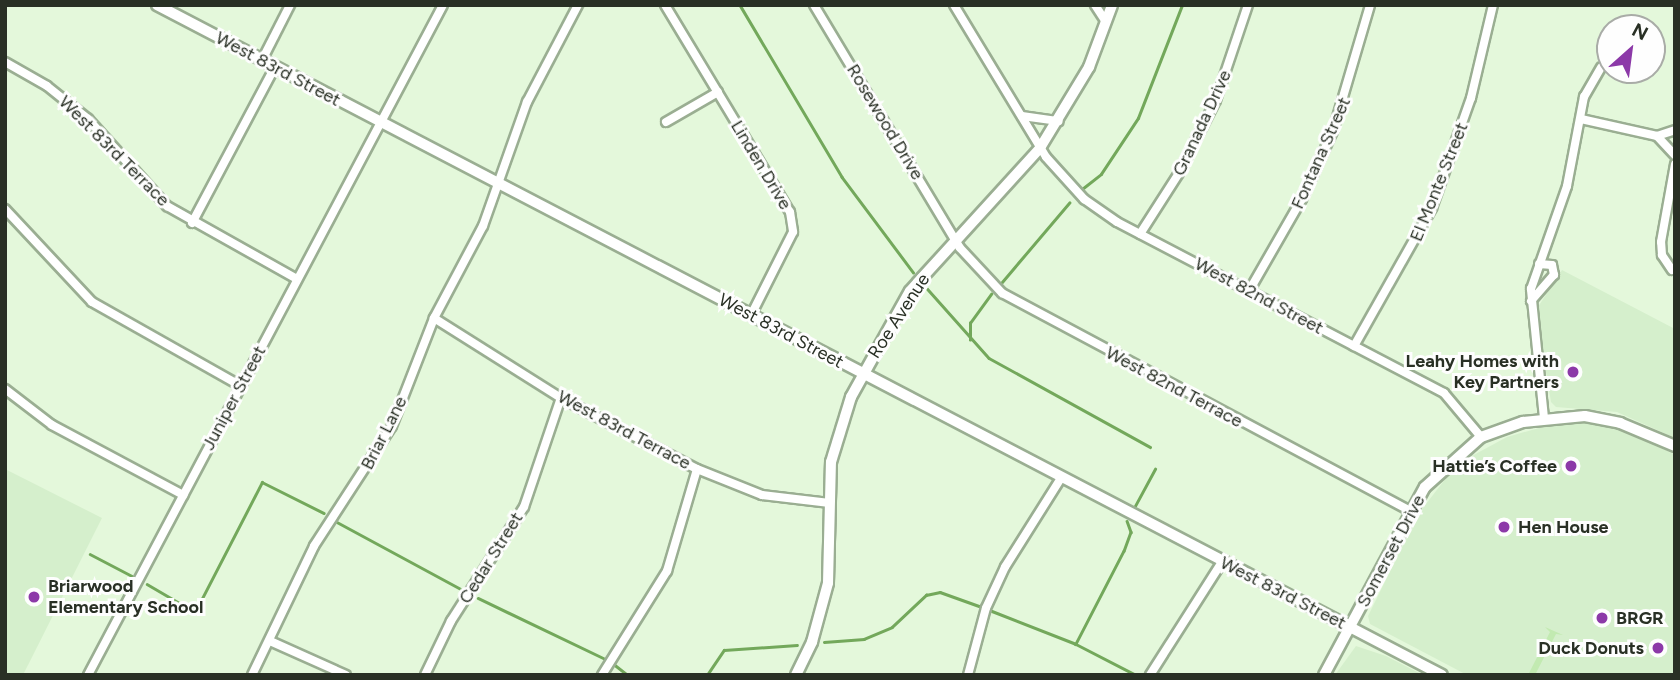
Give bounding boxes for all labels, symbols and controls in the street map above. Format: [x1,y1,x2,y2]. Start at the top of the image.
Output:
north arrow [1596,14,1666,84]
text: N [1628,18,1652,45]
street label: West 83rd Street [212,27,344,111]
street label: Rosewood Drive [842,60,928,184]
street label: Granada Drive [1168,67,1236,179]
street label: West 83rd Terrace [54,91,174,211]
street label: Fontana Street [1287,94,1355,212]
street label: Linden Drive [726,117,796,213]
street label: El Monte Street [1405,119,1473,245]
street label: West 82nd Street [1191,253,1327,339]
street label: Roe Avenue [864,270,934,362]
street label: West 83rd Street [715,289,847,373]
street label: Juniper Street [197,342,271,454]
street label: West 82nd Terrace [1102,342,1246,432]
place label: Leahy Homes with Key Partners [1406,351,1559,394]
marker: Leahy Homes with Key Partners [1565,364,1581,380]
street label: West 83rd Terrace [554,386,694,474]
street label: Briar Lane [356,393,412,473]
place label: Hattie’s Coffee [1432,455,1557,477]
marker: Hattie’s Coffee [1563,458,1579,474]
street label: Somerset Drive [1352,491,1430,611]
street label: Cedar Street [454,508,528,608]
place label: Hen House [1518,516,1609,538]
marker: Hen House [1496,519,1512,535]
street label: West 83rd Street [1216,552,1350,634]
place label: Briarwood Elementary School [48,576,203,618]
marker: Briarwood Elementary School [26,589,42,605]
place label: BRGR [1616,607,1664,629]
marker: BRGR [1594,610,1610,626]
place label: Duck Donuts [1538,637,1644,659]
marker: Duck Donuts [1650,640,1666,656]

